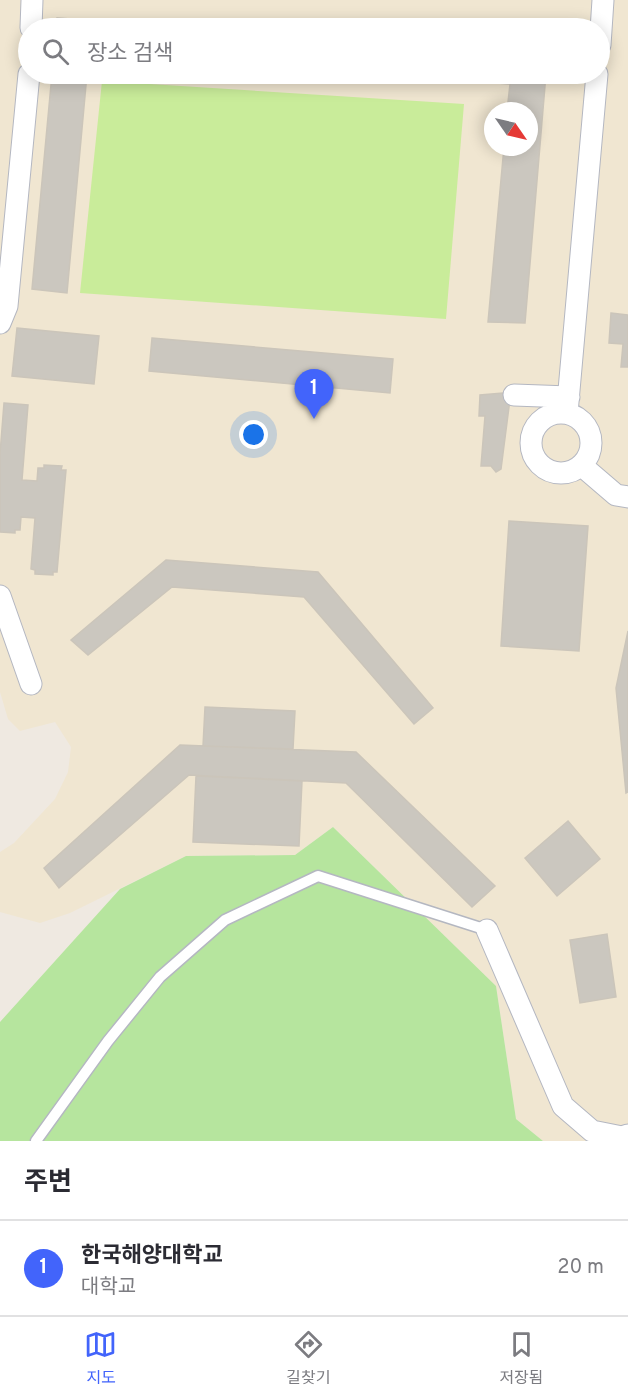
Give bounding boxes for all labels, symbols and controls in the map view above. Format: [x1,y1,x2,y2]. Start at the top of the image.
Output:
search box [18,18,610,84]
icon: search [39,35,72,68]
text: 장소 검색 [87,41,173,68]
north arrow [484,102,538,156]
pin: 1 [294,370,334,419]
your location [239,420,268,449]
text: 주변 [24,1167,72,1200]
text: 한국해양대학교 [81,1243,223,1270]
text: 1 [40,1255,48,1281]
text: 20 m [557,1255,604,1281]
text: 대학교 [81,1275,136,1301]
tab: 지도 [84,1328,117,1389]
tab: 길찾기 [286,1328,330,1389]
tab: 저장됨 [499,1328,544,1389]

